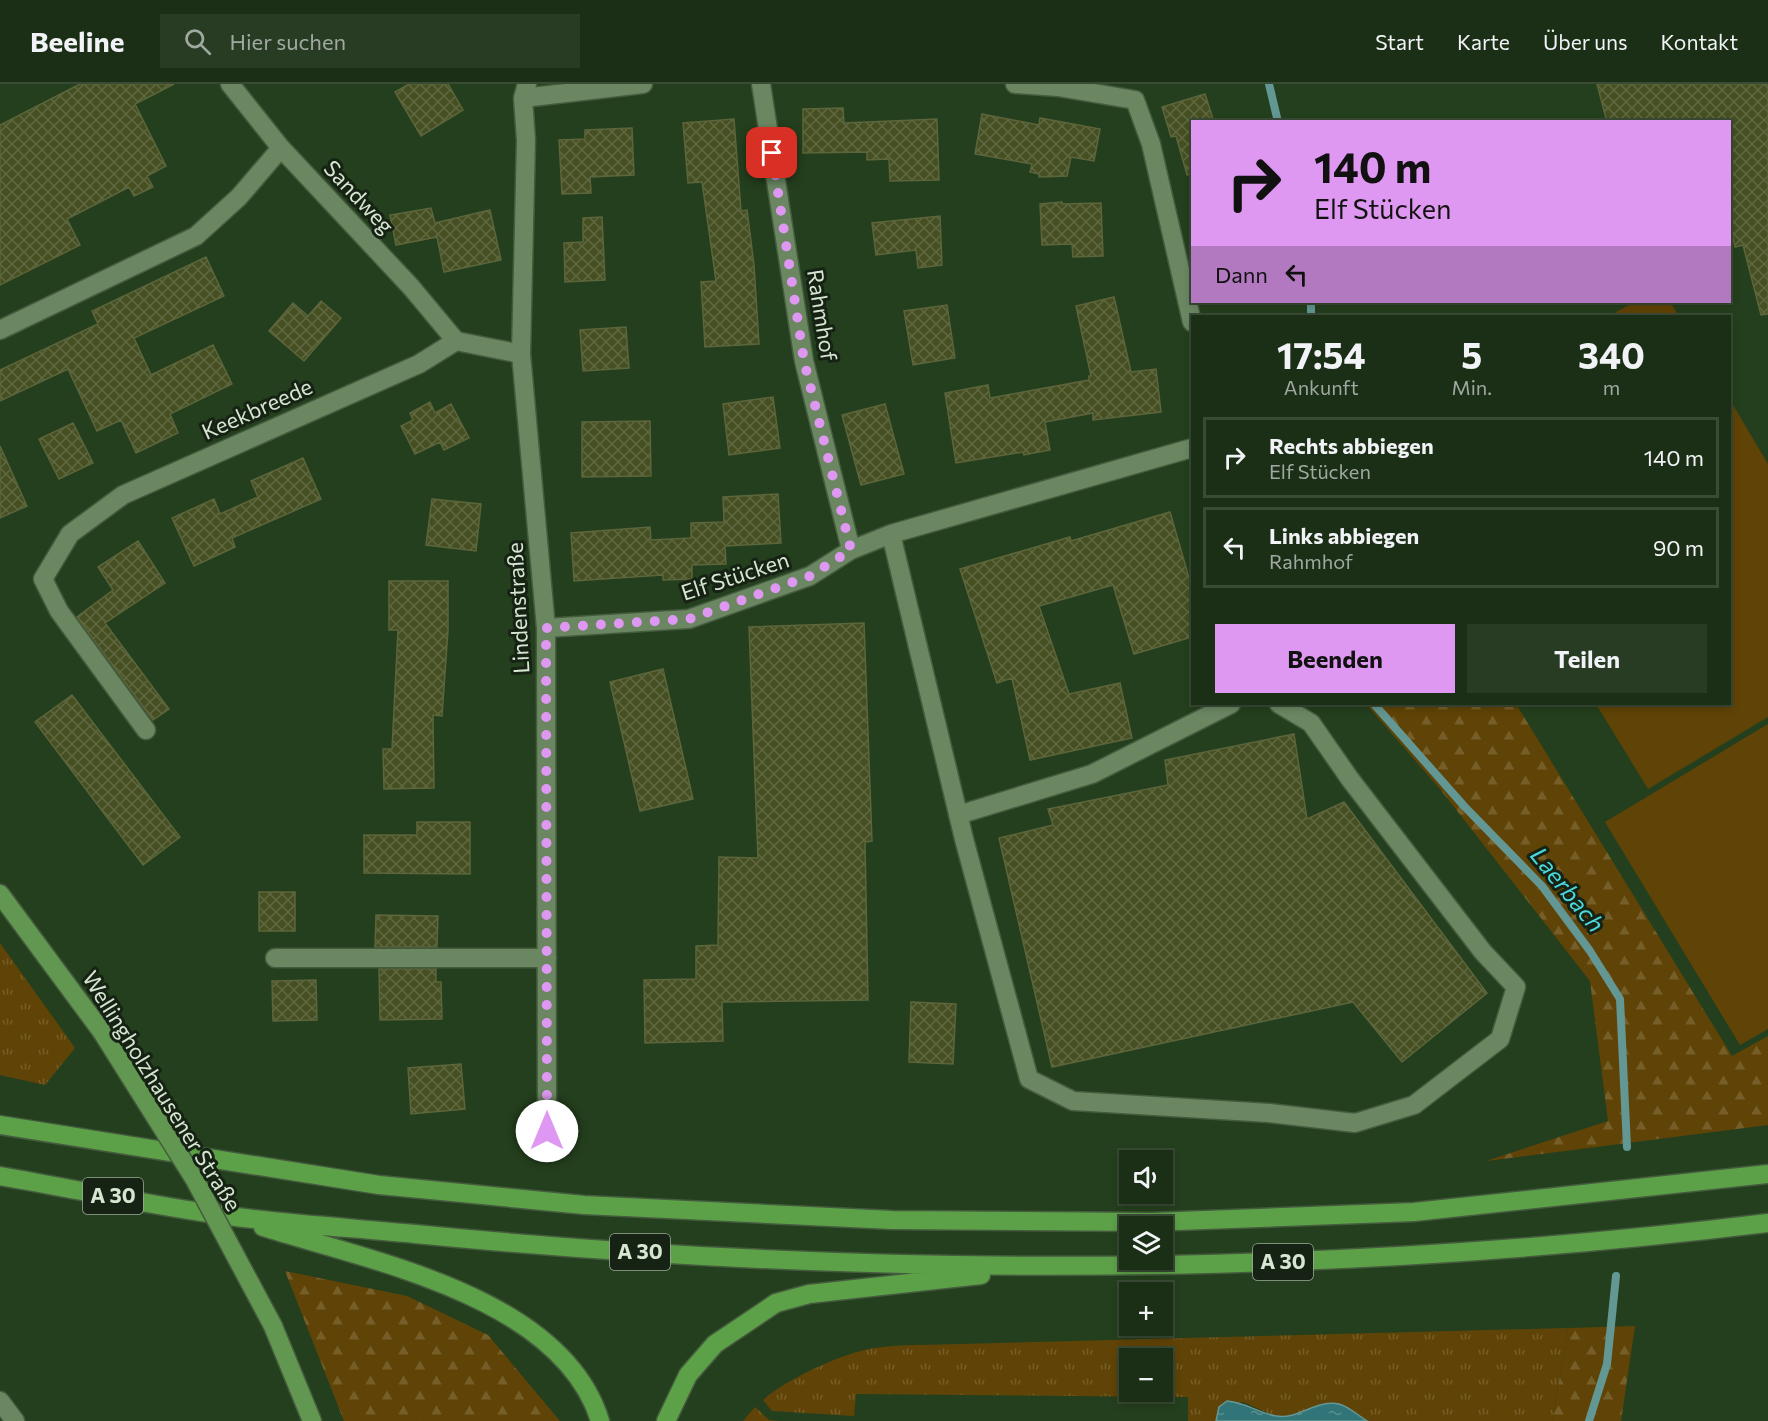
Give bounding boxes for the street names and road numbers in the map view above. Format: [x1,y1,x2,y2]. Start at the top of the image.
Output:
street label: Sandweg [319,154,400,239]
street label: Rahmhof [802,267,843,363]
street label: Keekbreede [197,372,316,445]
street label: Lindenstraße [501,542,534,675]
street label: Elf Stücken [677,545,792,606]
street label: Wellingholzhausener Straße [77,966,248,1216]
road number: A 30 [83,1178,143,1214]
road number: A 30 [610,1234,670,1270]
road number: A 30 [1253,1244,1313,1280]

